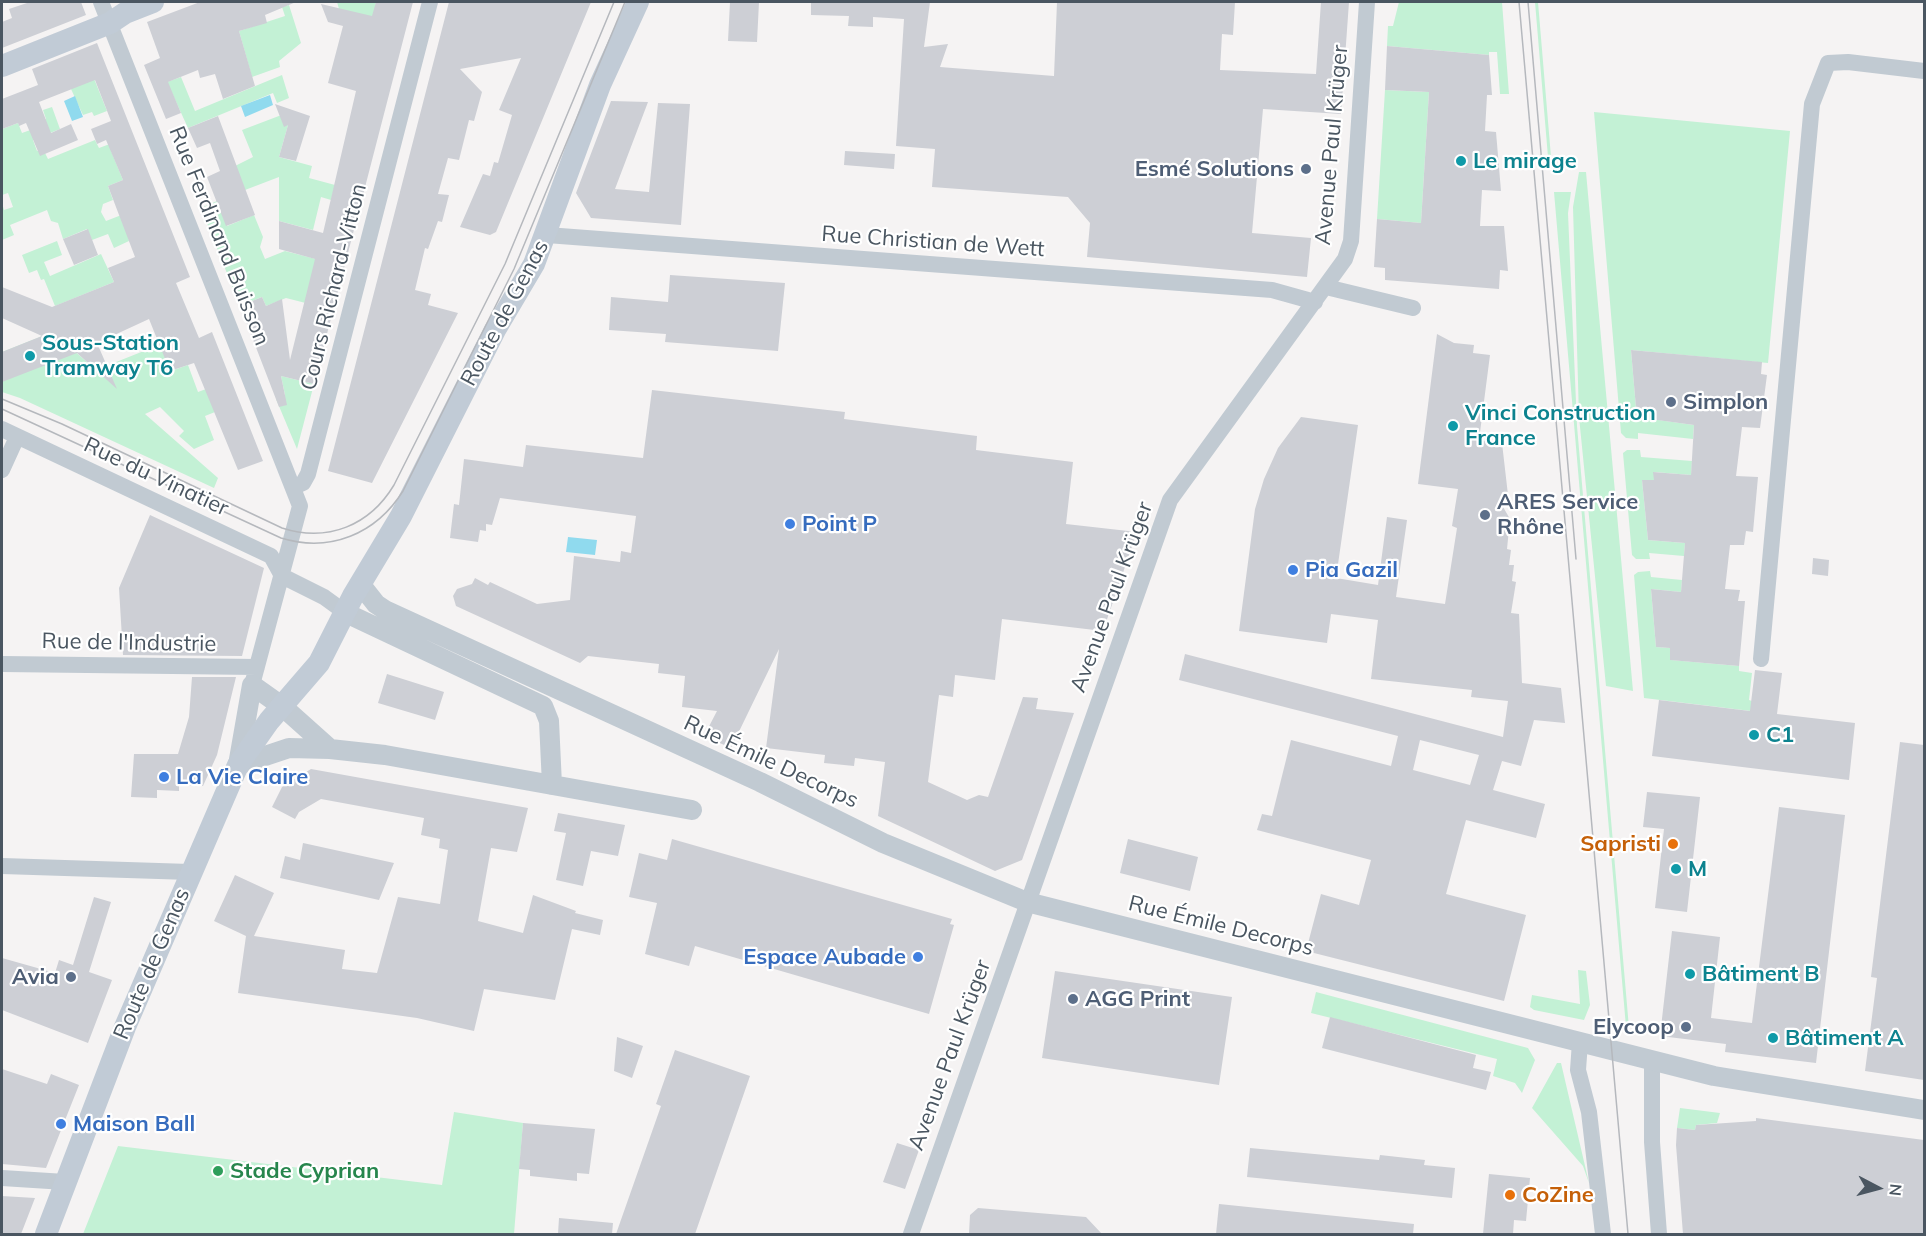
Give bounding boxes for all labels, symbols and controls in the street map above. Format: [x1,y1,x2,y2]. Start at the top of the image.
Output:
street label: Avenue Paul Krüger [1310,44,1354,246]
street label: Rue Ferdinand Buisson [163,123,275,349]
place label: Le mirage [1473,148,1577,174]
marker: Le mirage [1454,154,1468,168]
place label: Esmé Solutions [1135,156,1294,182]
marker: Esmé Solutions [1299,162,1313,176]
street label: Cours Richard-Vitton [296,181,372,393]
street label: Rue Christian de Wett [821,221,1045,263]
street label: Route de Genas [455,236,555,390]
place label: Sous-Station Tramway T6 [42,330,179,382]
marker: Sous-Station Tramway T6 [23,349,37,363]
place label: Simplon [1683,389,1768,415]
marker: Simplon [1664,395,1678,409]
place label: Vinci Construction France [1465,400,1656,452]
marker: Vinci Construction France [1446,419,1460,433]
street label: Rue du Vinatier [79,432,233,522]
place label: ARES Service Rhône [1497,489,1638,540]
street label: Avenue Paul Krüger [1065,498,1159,696]
marker: ARES Service Rhône [1478,508,1492,522]
place label: Point P [802,511,877,537]
marker: Point P [783,517,797,531]
place label: Pia Gazil [1305,557,1398,583]
marker: Pia Gazil [1286,563,1300,577]
street label: Rue de l'Industrie [41,628,217,658]
street label: Rue Émile Decorps [679,710,863,814]
place label: C1 [1766,722,1794,748]
marker: C1 [1747,728,1761,742]
place label: La Vie Claire [176,764,308,790]
marker: La Vie Claire [157,770,171,784]
place label: Sapristi [1580,831,1661,857]
marker: Sapristi [1666,837,1680,851]
place label: M [1688,856,1707,882]
marker: M [1669,862,1683,876]
street label: Route de Genas [108,885,196,1043]
street label: Rue Émile Decorps [1126,890,1316,962]
place label: Espace Aubade [743,944,906,970]
marker: Espace Aubade [911,950,925,964]
street label: Avenue Paul Krüger [903,956,997,1154]
place label: Bâtiment B [1702,961,1820,987]
place label: Avia [12,964,59,990]
marker: Bâtiment B [1683,967,1697,981]
marker: Avia [64,970,78,984]
place label: AGG Print [1085,986,1190,1012]
marker: AGG Print [1066,992,1080,1006]
place label: Elycoop [1593,1014,1674,1040]
marker: Elycoop [1679,1020,1693,1034]
place label: Bâtiment A [1785,1025,1904,1051]
marker: Bâtiment A [1766,1031,1780,1045]
place label: Maison Ball [73,1111,195,1137]
marker: Maison Ball [54,1117,68,1131]
place label: Stade Cyprian [230,1158,379,1184]
north arrow [1848,1158,1908,1218]
marker: Stade Cyprian [211,1164,225,1178]
place label: CoZine [1522,1182,1594,1208]
text: N [1885,1183,1906,1197]
marker: CoZine [1503,1188,1517,1202]

